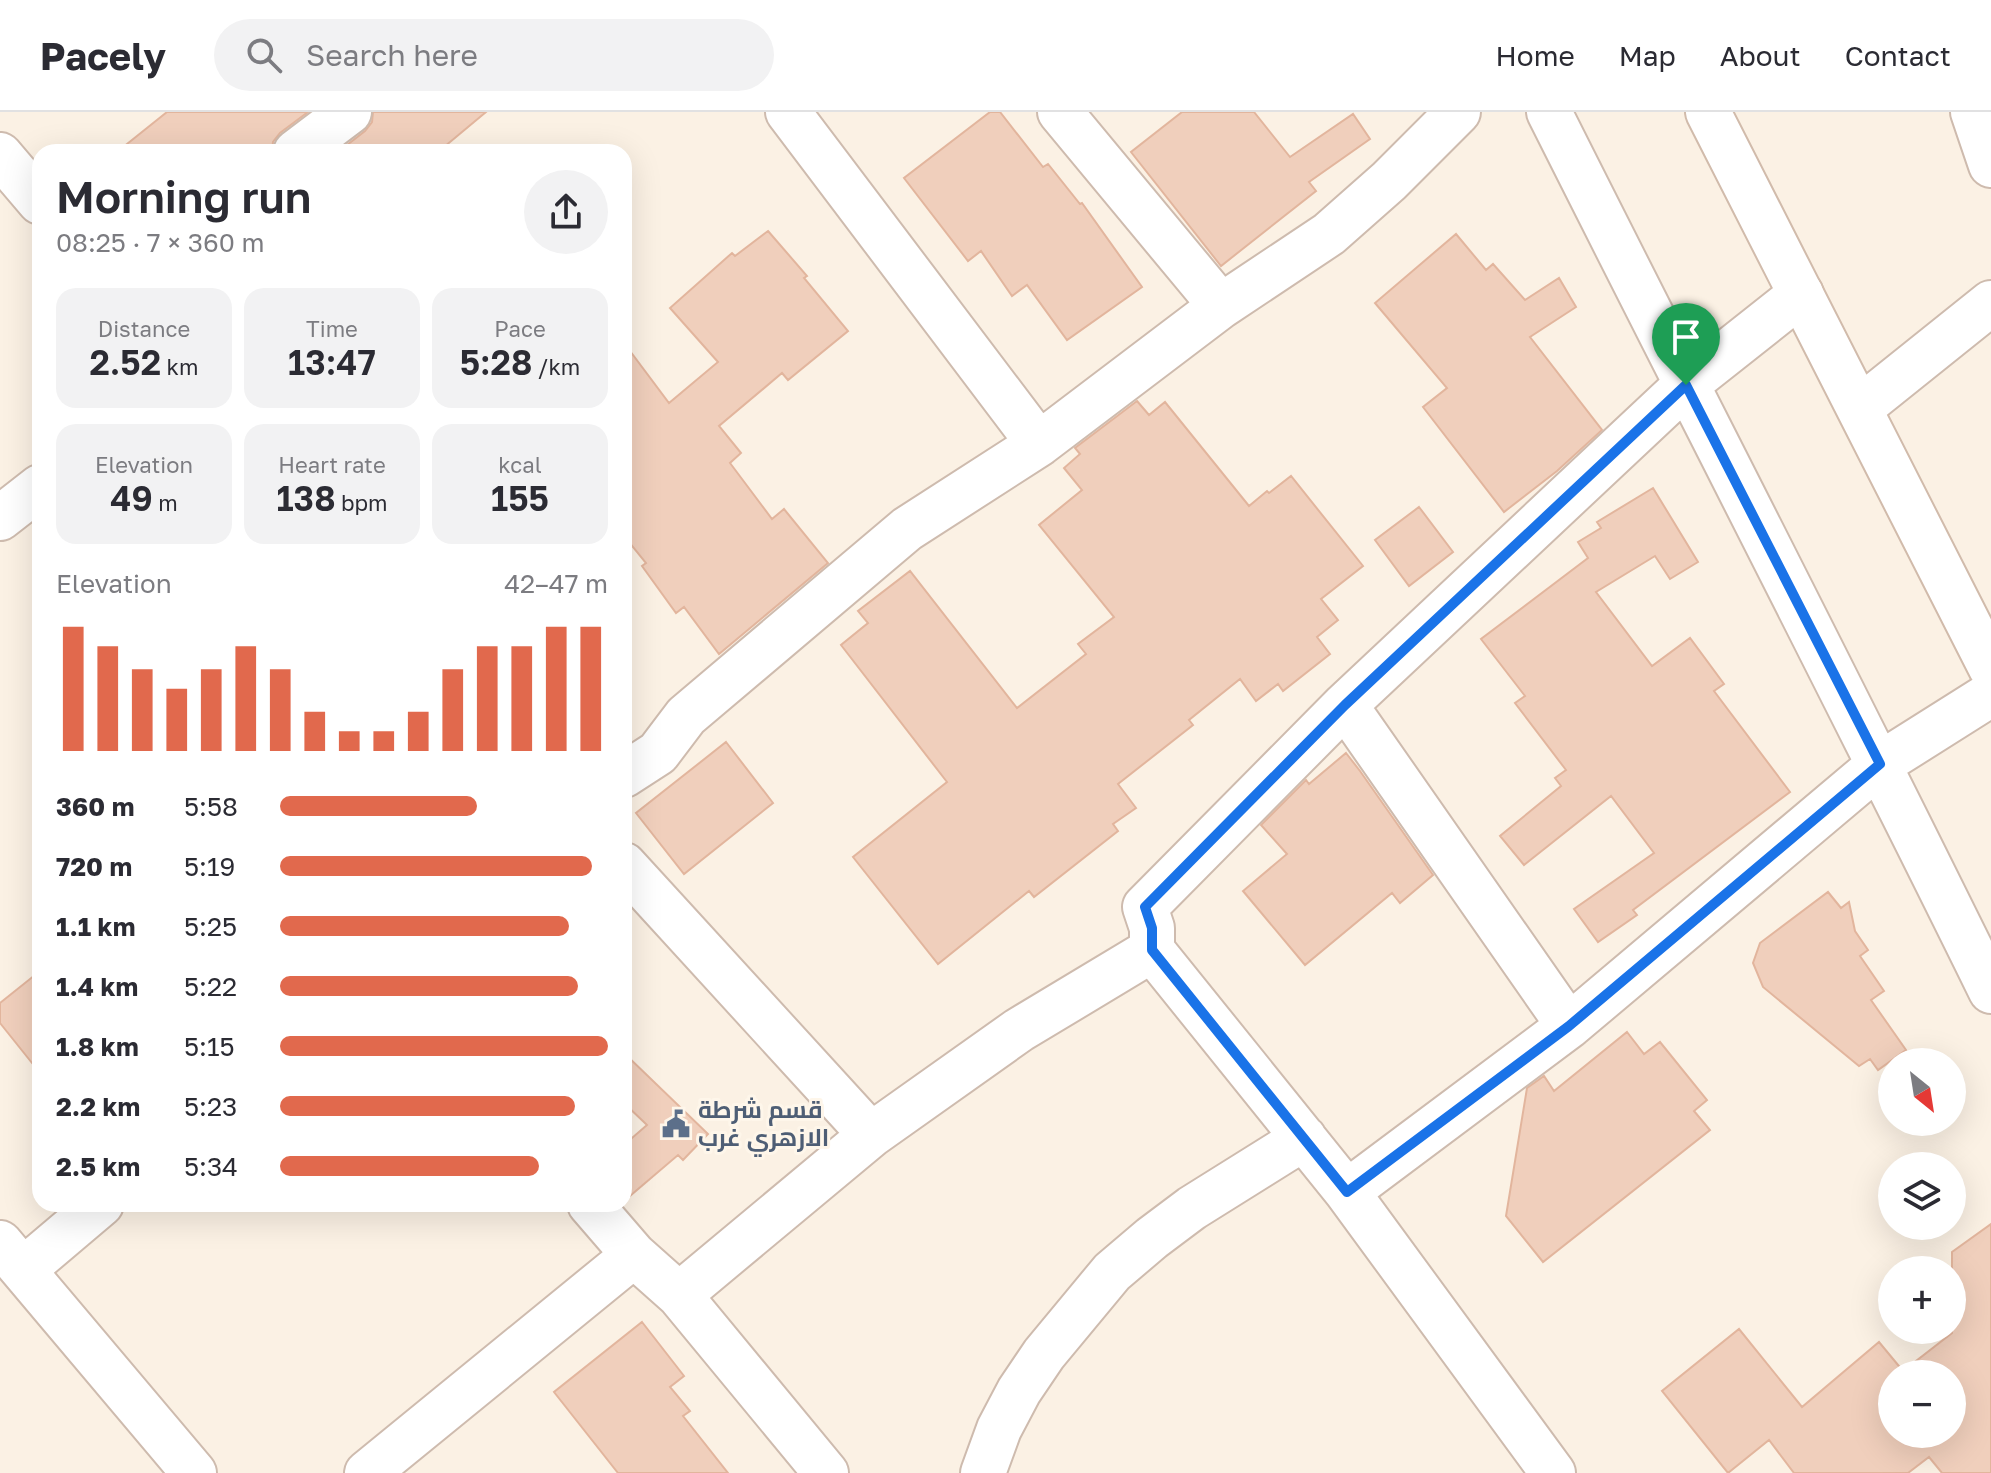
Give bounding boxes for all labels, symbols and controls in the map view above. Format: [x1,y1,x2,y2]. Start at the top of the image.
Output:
search box [214,19,774,91]
text: Pacely [40,33,166,78]
icon: search [242,33,286,77]
text: Search here [306,37,478,73]
text: Home [1496,39,1575,72]
text: Map [1619,39,1676,72]
text: About [1720,39,1801,72]
text: Contact [1845,39,1951,72]
text: Morning run [56,170,311,223]
button: share [524,170,608,254]
text: 08:25 · 7 × 360 m [56,227,264,258]
pin [1652,303,1720,385]
text: Distance [98,315,190,342]
text: Time [306,315,358,342]
text: Pace [494,315,546,342]
icon: arrive [1664,315,1708,359]
text: 2.52 [89,342,161,382]
text: 13:47 [288,342,376,382]
text: 5:28 [460,342,532,382]
text: km [161,353,199,380]
text: /km [532,353,580,380]
text: Elevation [95,451,193,478]
text: Heart rate [278,451,386,478]
text: kcal [498,451,542,478]
text: 49 [110,478,153,518]
text: 138 [276,478,336,518]
text: 155 [491,478,549,518]
text: m [153,489,178,516]
text: bpm [336,489,388,516]
text: Elevation [56,568,172,599]
text: 42–47 m [504,568,608,599]
text: 360 m [56,791,135,822]
text: 5:58 [184,791,238,822]
text: 720 m [56,851,132,882]
text: 5:19 [184,851,235,882]
text: 1.1 km [56,911,135,942]
text: 5:25 [184,911,237,942]
text: 1.4 km [56,971,138,1002]
text: 5:22 [184,971,237,1002]
text: 1.8 km [56,1031,139,1062]
text: 5:15 [184,1031,235,1062]
north arrow [1878,1048,1966,1136]
map controls [1878,1048,1966,1448]
text: 2.2 km [56,1091,140,1122]
text: 5:23 [184,1091,237,1122]
place label: قسم شرطة الازهري غرب [698,1094,829,1157]
public building icon: قسم شرطة الازهري غرب [661,1109,691,1139]
text: 2.5 km [56,1151,140,1182]
text: 5:34 [184,1151,238,1182]
button: layers [1878,1152,1966,1240]
button: + [1878,1256,1966,1344]
button: − [1878,1360,1966,1448]

